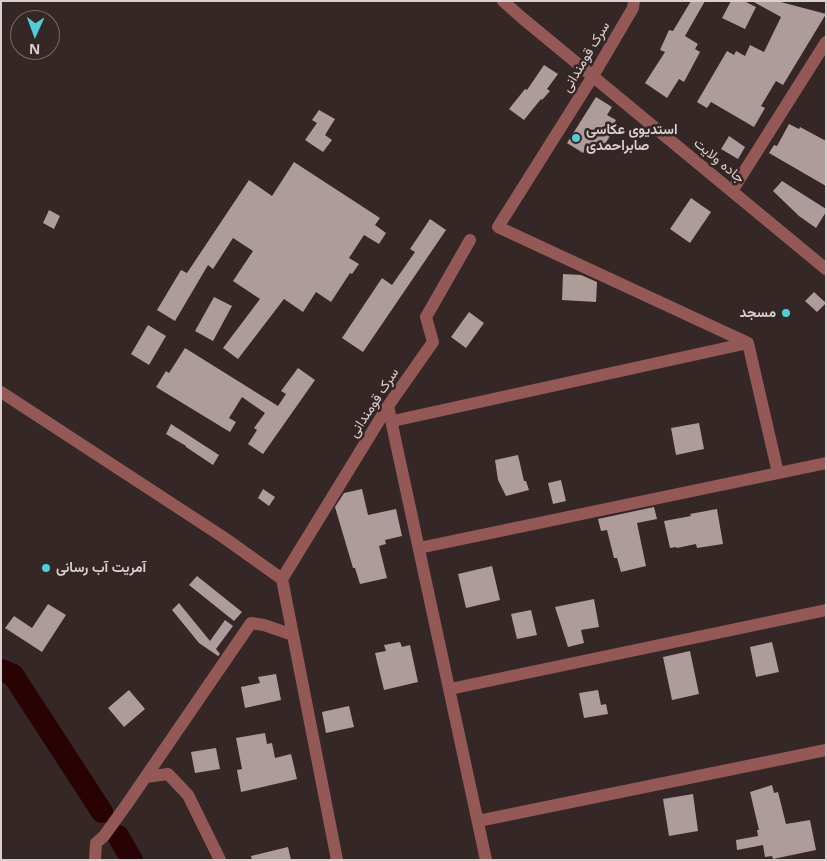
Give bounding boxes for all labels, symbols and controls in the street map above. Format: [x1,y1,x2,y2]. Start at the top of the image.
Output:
north arrow [10,10,60,60]
street label: سرک قومندانی [558,19,614,95]
text: N [28,40,41,59]
place label: استدیوی عکاسی صابراحمدی [586,122,678,154]
marker: استدیوی عکاسی صابراحمدی [570,132,582,144]
street label: جاده ولایت [690,135,748,187]
place label: مسجد [739,305,776,321]
marker: مسجد [780,307,792,319]
street label: سرک قومندانی [345,365,403,441]
place label: آمریت آب رسانی [56,560,146,576]
marker: آمریت آب رسانی [40,562,52,574]

